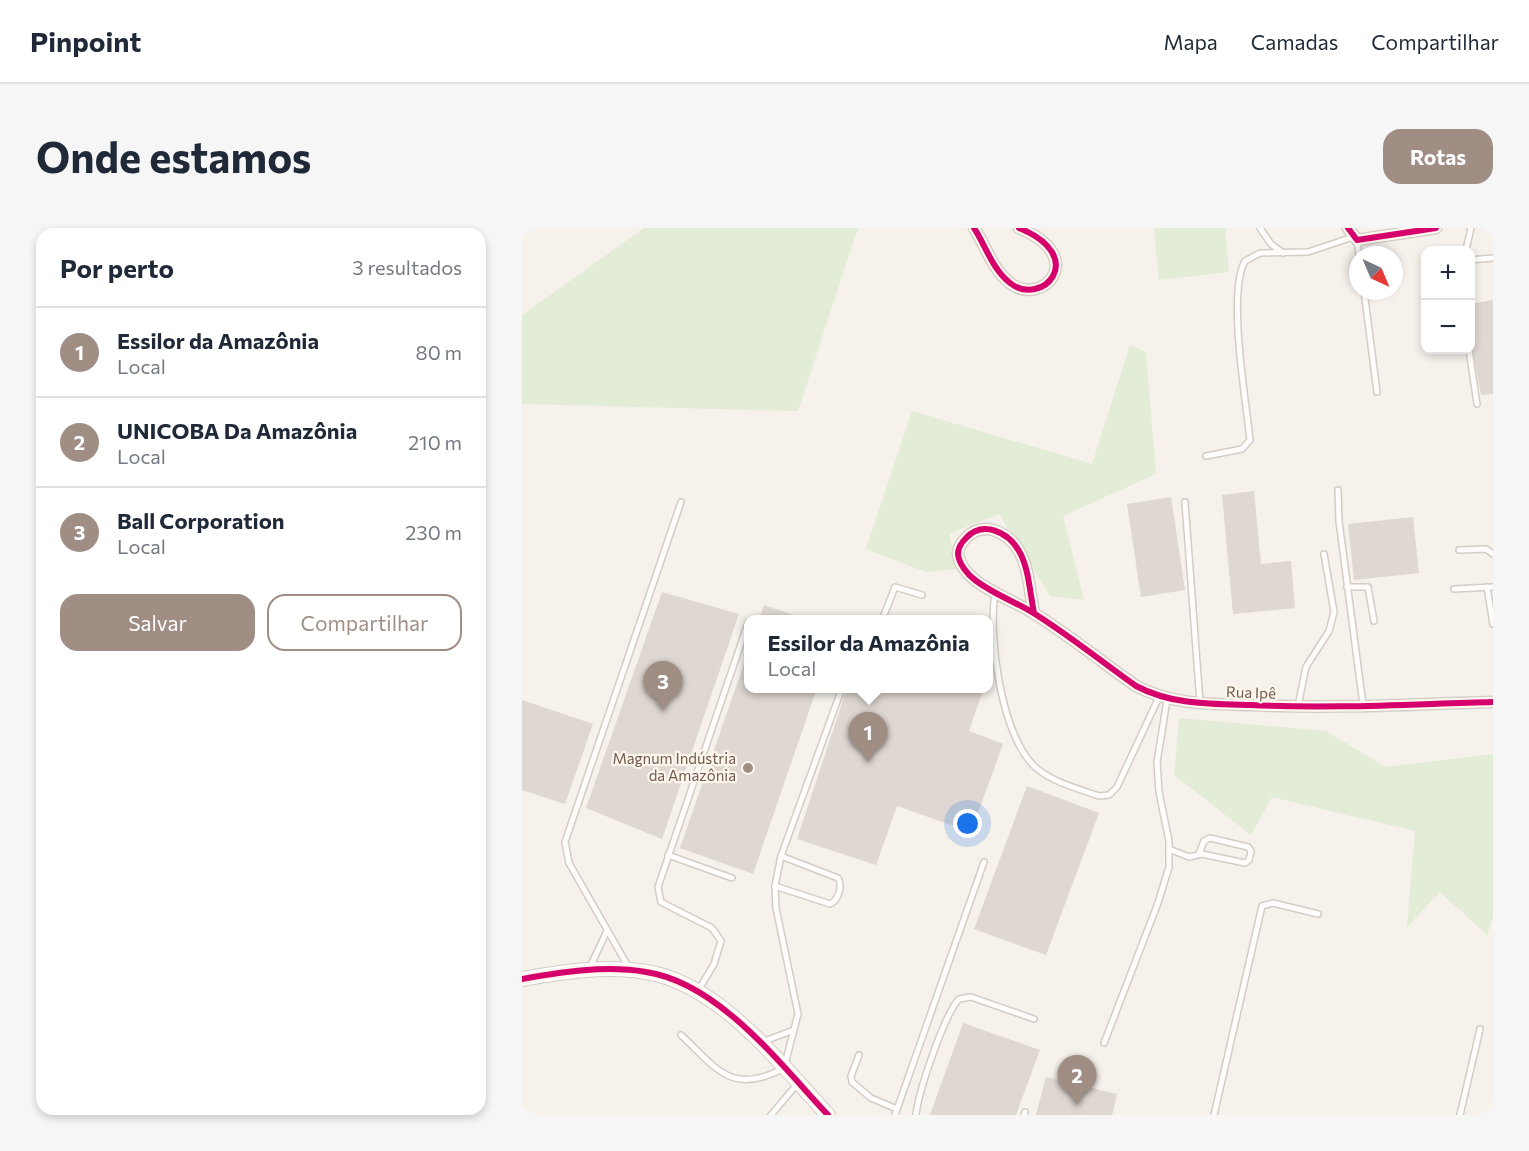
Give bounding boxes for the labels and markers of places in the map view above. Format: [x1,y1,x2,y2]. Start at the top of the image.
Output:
pin: 3 [644,662,682,711]
pin: 1 [848,712,888,762]
place label: Magnum Indústria da Amazônia [612,749,736,784]
marker: Magnum Indústria da Amazônia [741,761,755,775]
pin: 2 [1058,1056,1096,1105]

